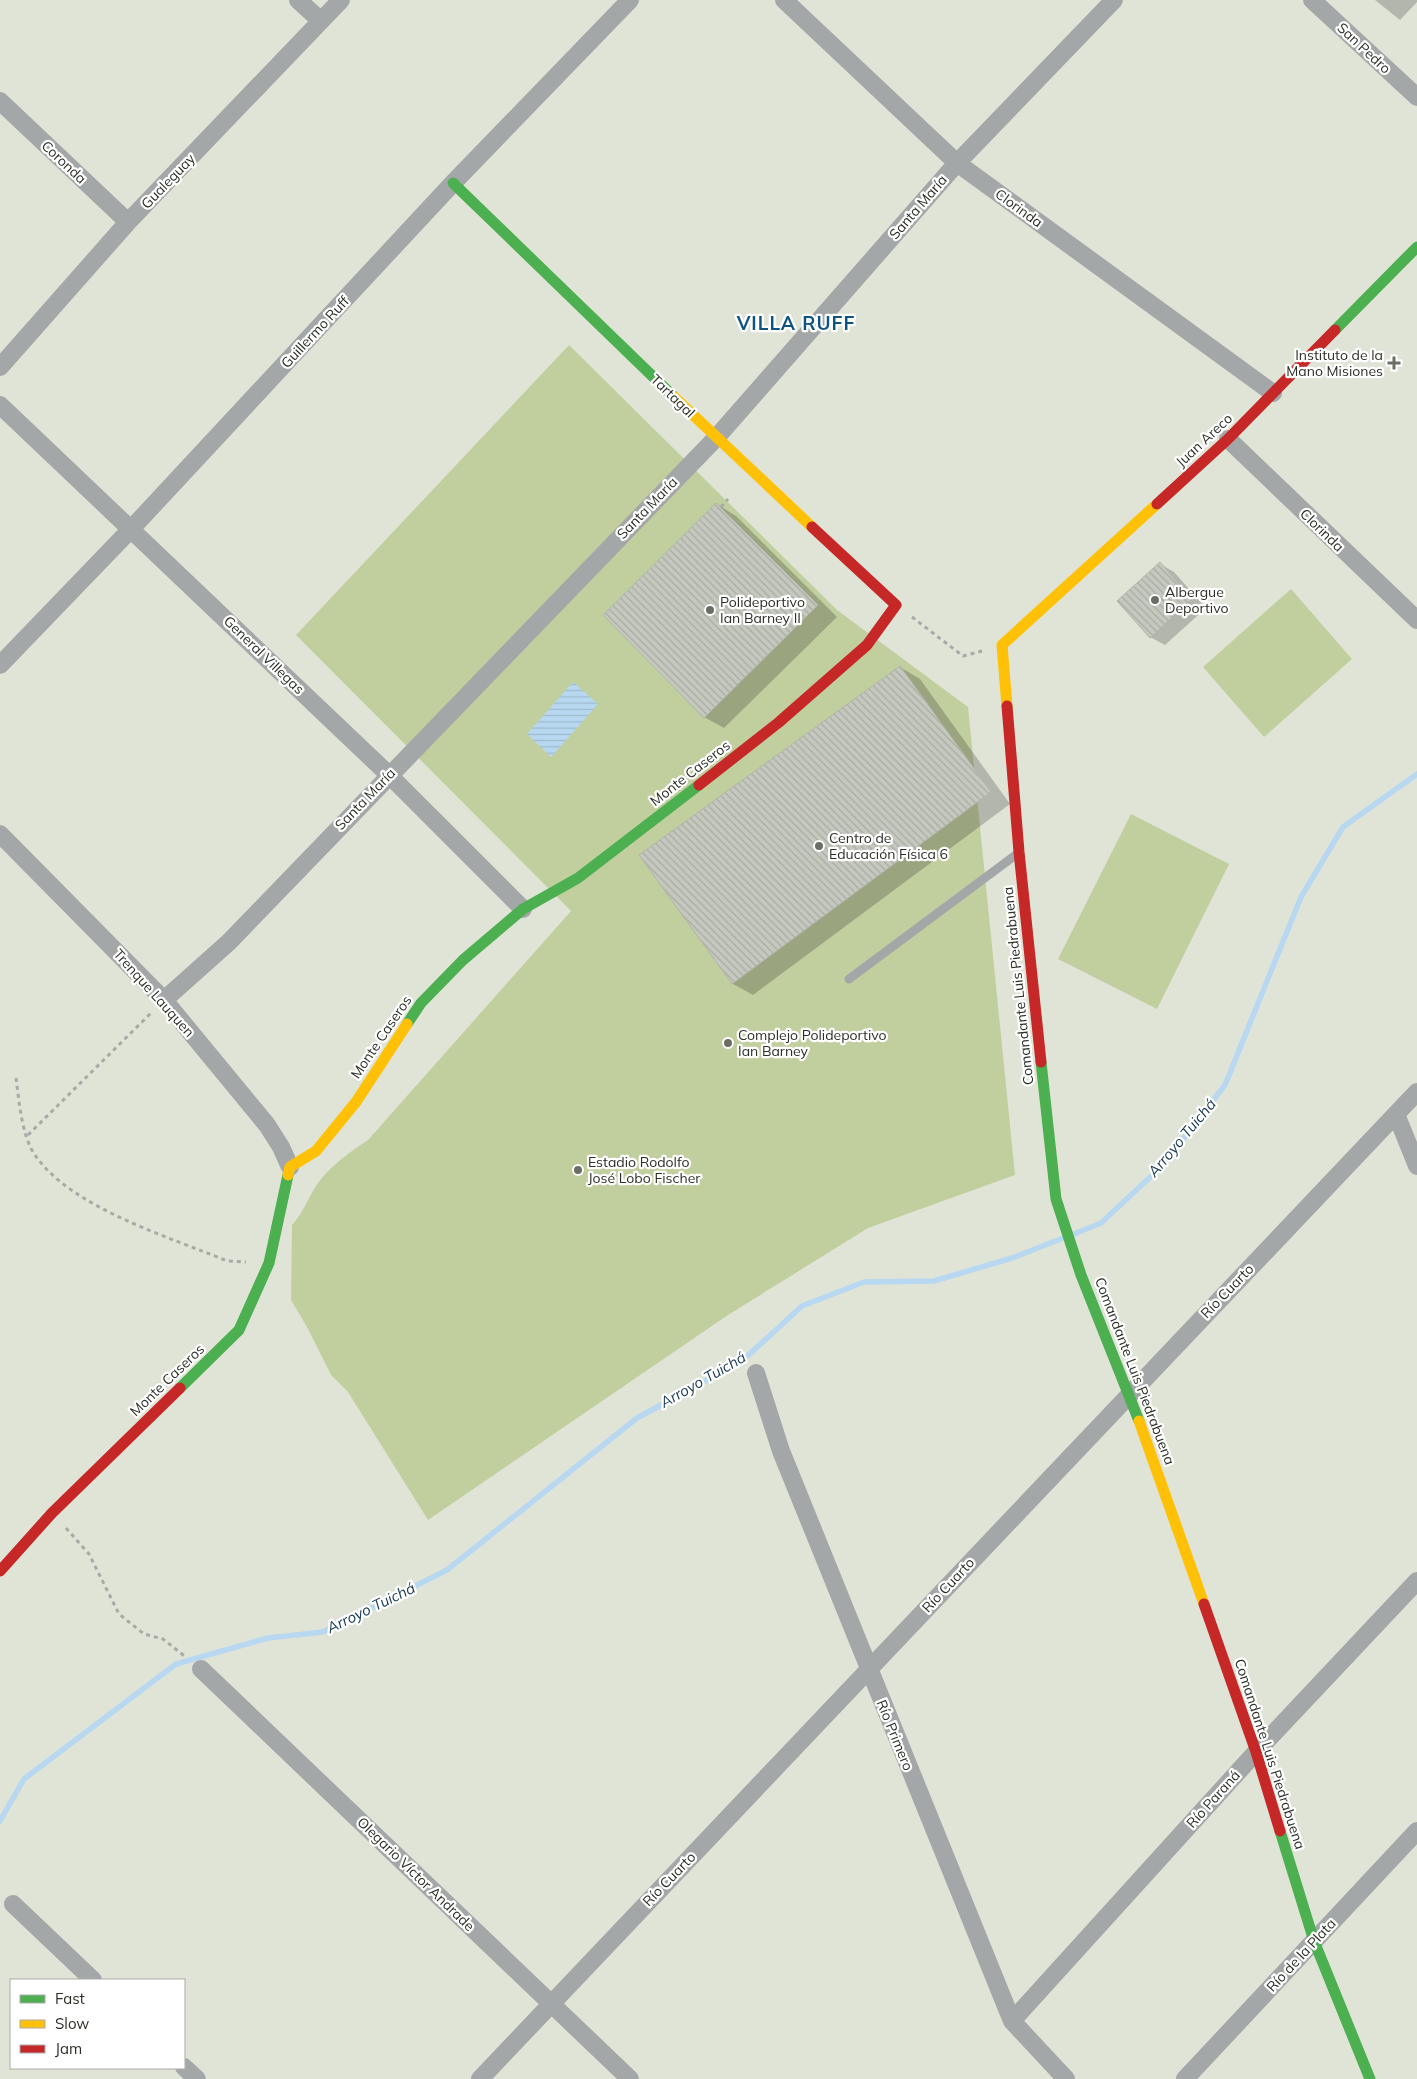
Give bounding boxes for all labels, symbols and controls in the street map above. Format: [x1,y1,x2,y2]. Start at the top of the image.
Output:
street label: San Pedro [1333,19,1395,77]
street label: Coronda [38,137,90,187]
street label: Gualeguay [137,149,199,212]
street label: Santa María [885,171,951,243]
street label: Clorinda [992,185,1046,231]
street label: Guillermo Ruff [277,292,353,372]
district label: VILLA RUFF [736,311,855,335]
place label: Instituto de la Mano Misiones [1286,346,1383,380]
marker: Instituto de la Mano Misiones [1387,356,1401,370]
street label: Tartagal [647,371,699,421]
street label: Juan Areco [1172,409,1236,471]
street label: Santa María [613,473,681,543]
street label: Clorinda [1296,505,1348,555]
place label: Albergue Deportivo [1165,583,1228,617]
place label: Polideportivo Ian Barney II [720,593,805,627]
marker: Albergue Deportivo [1149,594,1161,606]
marker: Polideportivo Ian Barney II [704,604,716,616]
street label: General Villegas [220,612,308,698]
street label: Monte Caseros [646,736,734,810]
street label: Santa María [331,764,399,834]
place label: Centro de Educación Física 6 [829,829,948,863]
marker: Centro de Educación Física 6 [813,840,825,852]
street label: Comandante Luis Piedrabuena [999,886,1037,1086]
street label: Trenque Lauquen [110,945,198,1041]
street label: Monte Caseros [347,992,415,1082]
place label: Complejo Polideportivo Ian Barney [738,1026,887,1060]
marker: Complejo Polideportivo Ian Barney [722,1037,734,1049]
water label: Arroyo Tuichá [1143,1095,1220,1181]
place label: Estadio Rodolfo José Lobo Fischer [588,1153,701,1187]
marker: Estadio Rodolfo José Lobo Fischer [572,1164,584,1176]
street label: Río Cuarto [1197,1260,1257,1322]
street label: Comandante Luis Piedrabuena [1091,1275,1179,1467]
street label: Monte Caseros [126,1340,208,1420]
water label: Arroyo Tuichá [656,1347,749,1412]
street label: Río Cuarto [918,1554,978,1616]
water label: Arroyo Tuichá [323,1578,418,1638]
street label: Comandante Luis Piedrabuena [1231,1657,1309,1851]
street label: Río Primero [873,1697,917,1773]
street label: Río Paraná [1182,1766,1244,1832]
street label: Olegario Víctor Andrade [353,1813,479,1935]
street label: Río Cuarto [639,1848,699,1910]
street label: Río de la Plata [1262,1915,1340,1995]
legend [10,1979,185,2069]
text: Fast [55,1989,85,2008]
text: Slow [55,2014,89,2033]
text: Jam [55,2039,82,2058]

